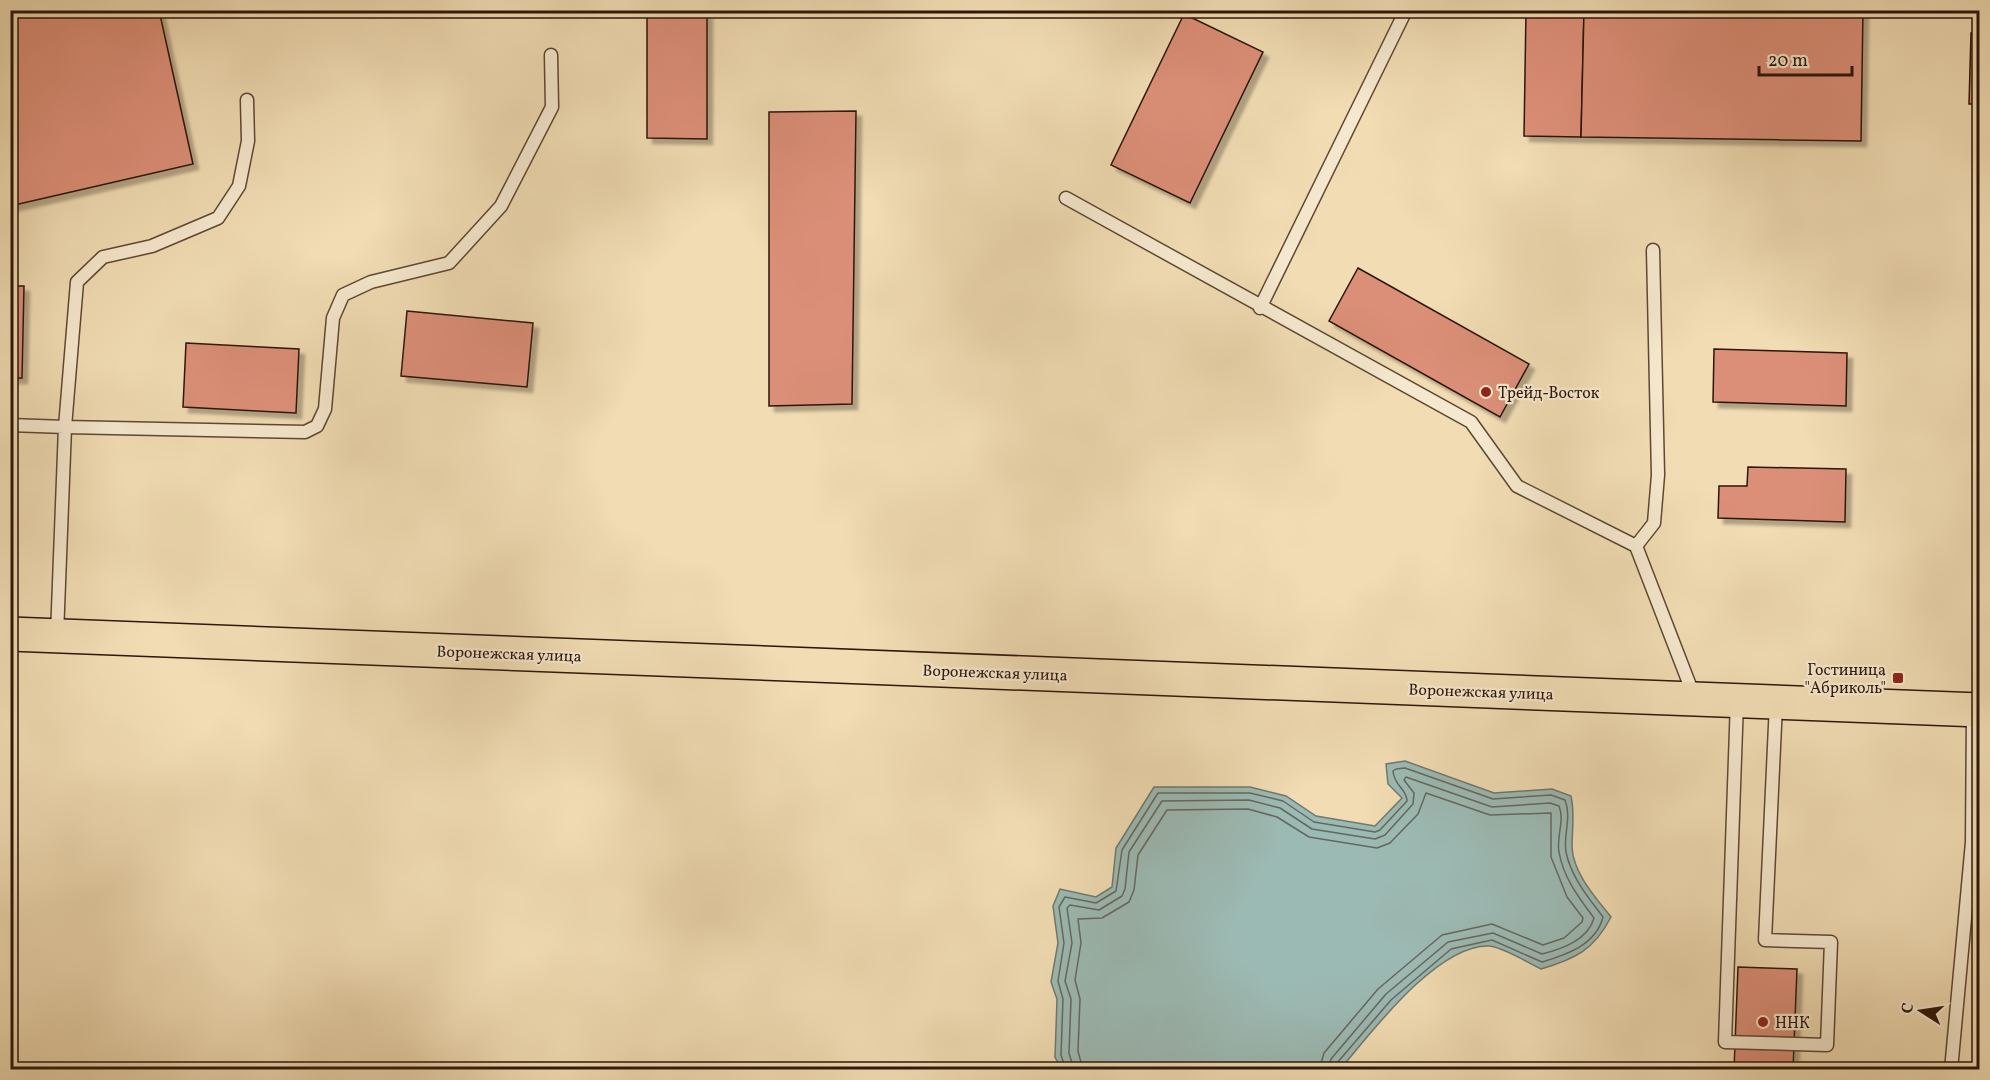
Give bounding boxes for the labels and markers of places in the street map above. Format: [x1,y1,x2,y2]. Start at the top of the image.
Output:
place label: Трейд-Восток [1498,383,1600,405]
marker: Трейд-Восток [1479,385,1493,399]
place label: Гостиница "Абриколь" [1805,660,1886,700]
marker: Гостиница "Абриколь" [1891,671,1905,685]
place label: ННК [1775,1013,1810,1035]
marker: ННК [1756,1015,1770,1029]

